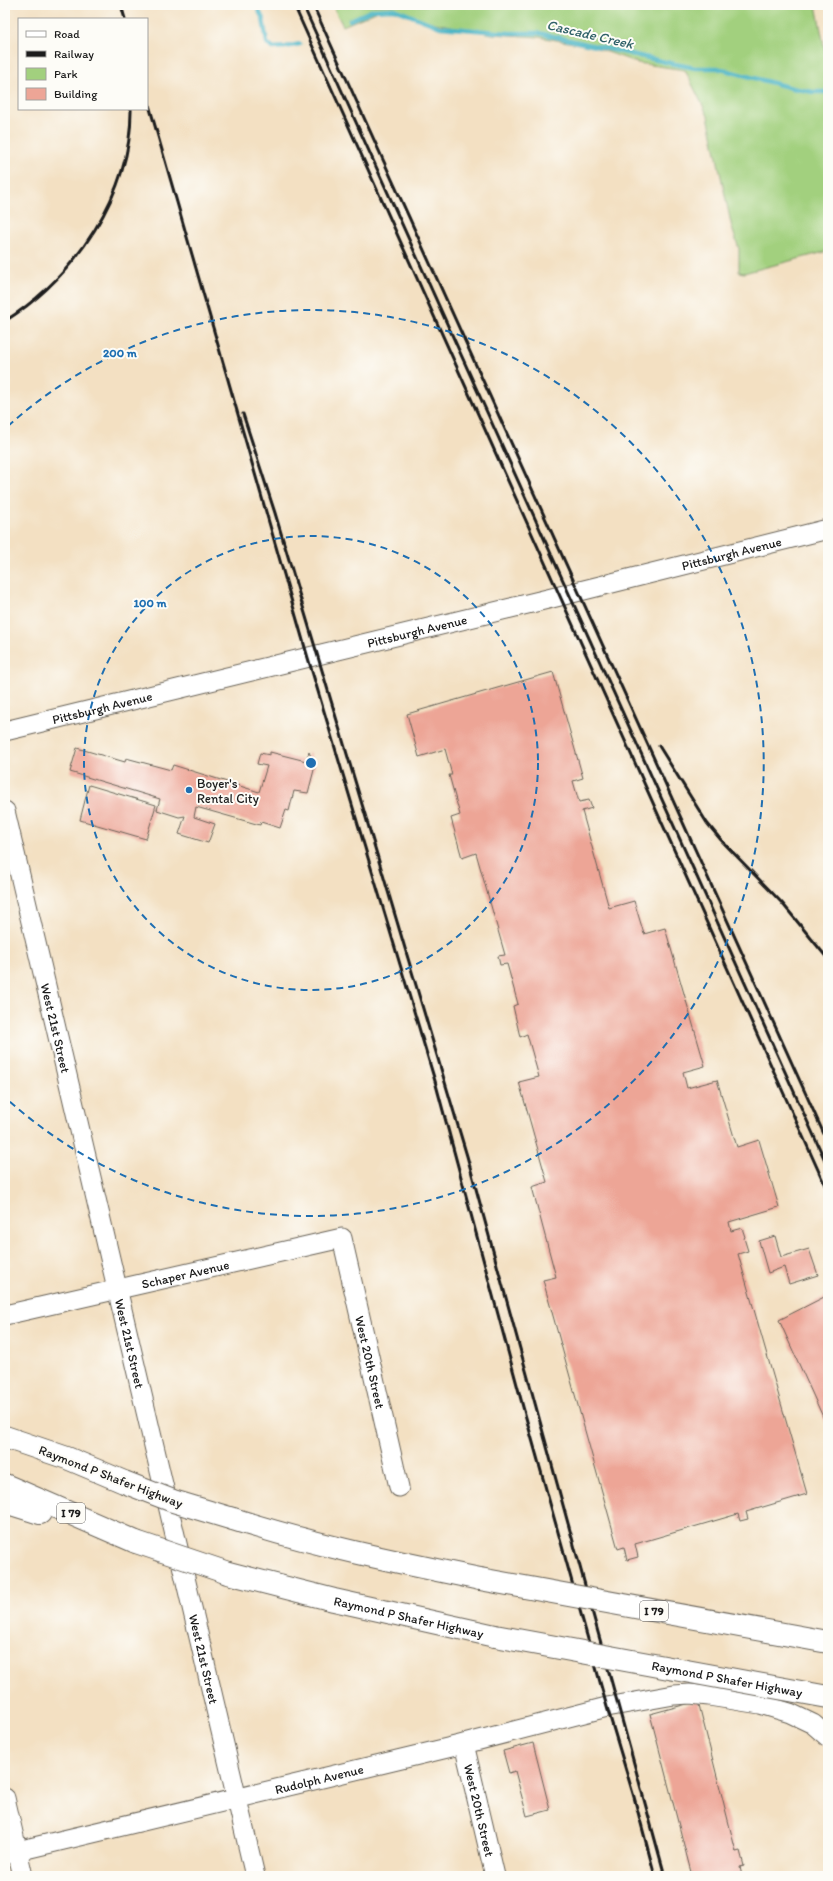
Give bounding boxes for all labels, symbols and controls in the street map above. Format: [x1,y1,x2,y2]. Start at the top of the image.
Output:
water label: Cascade Creek [545,16,636,53]
legend [18,18,148,110]
text: Road [54,27,80,41]
text: Railway [54,47,94,61]
text: Park [54,67,78,81]
text: Building [54,87,98,101]
text: 200 m [103,346,138,360]
street label: Pittsburgh Avenue [680,534,783,573]
text: 100 m [133,596,167,610]
street label: Pittsburgh Avenue [366,612,469,651]
street label: Pittsburgh Avenue [51,688,154,727]
centre of rings [304,756,318,770]
place label: Boyer's Rental City [197,776,259,806]
marker: Boyer's Rental City [184,785,194,795]
street label: West 21st Street [38,982,73,1075]
street label: Schaper Avenue [140,1257,231,1292]
street label: West 21st Street [112,1297,147,1390]
street label: West 20th Street [352,1314,388,1410]
street label: Raymond P Shafer Highway [37,1442,185,1511]
road number: I 79 [57,1503,85,1523]
street label: Raymond P Shafer Highway [332,1593,485,1641]
road number: I 79 [640,1601,668,1621]
street label: West 21st Street [186,1613,221,1706]
street label: Raymond P Shafer Highway [650,1658,804,1700]
street label: Rudolph Avenue [273,1761,365,1797]
street label: West 20th Street [461,1762,497,1858]

